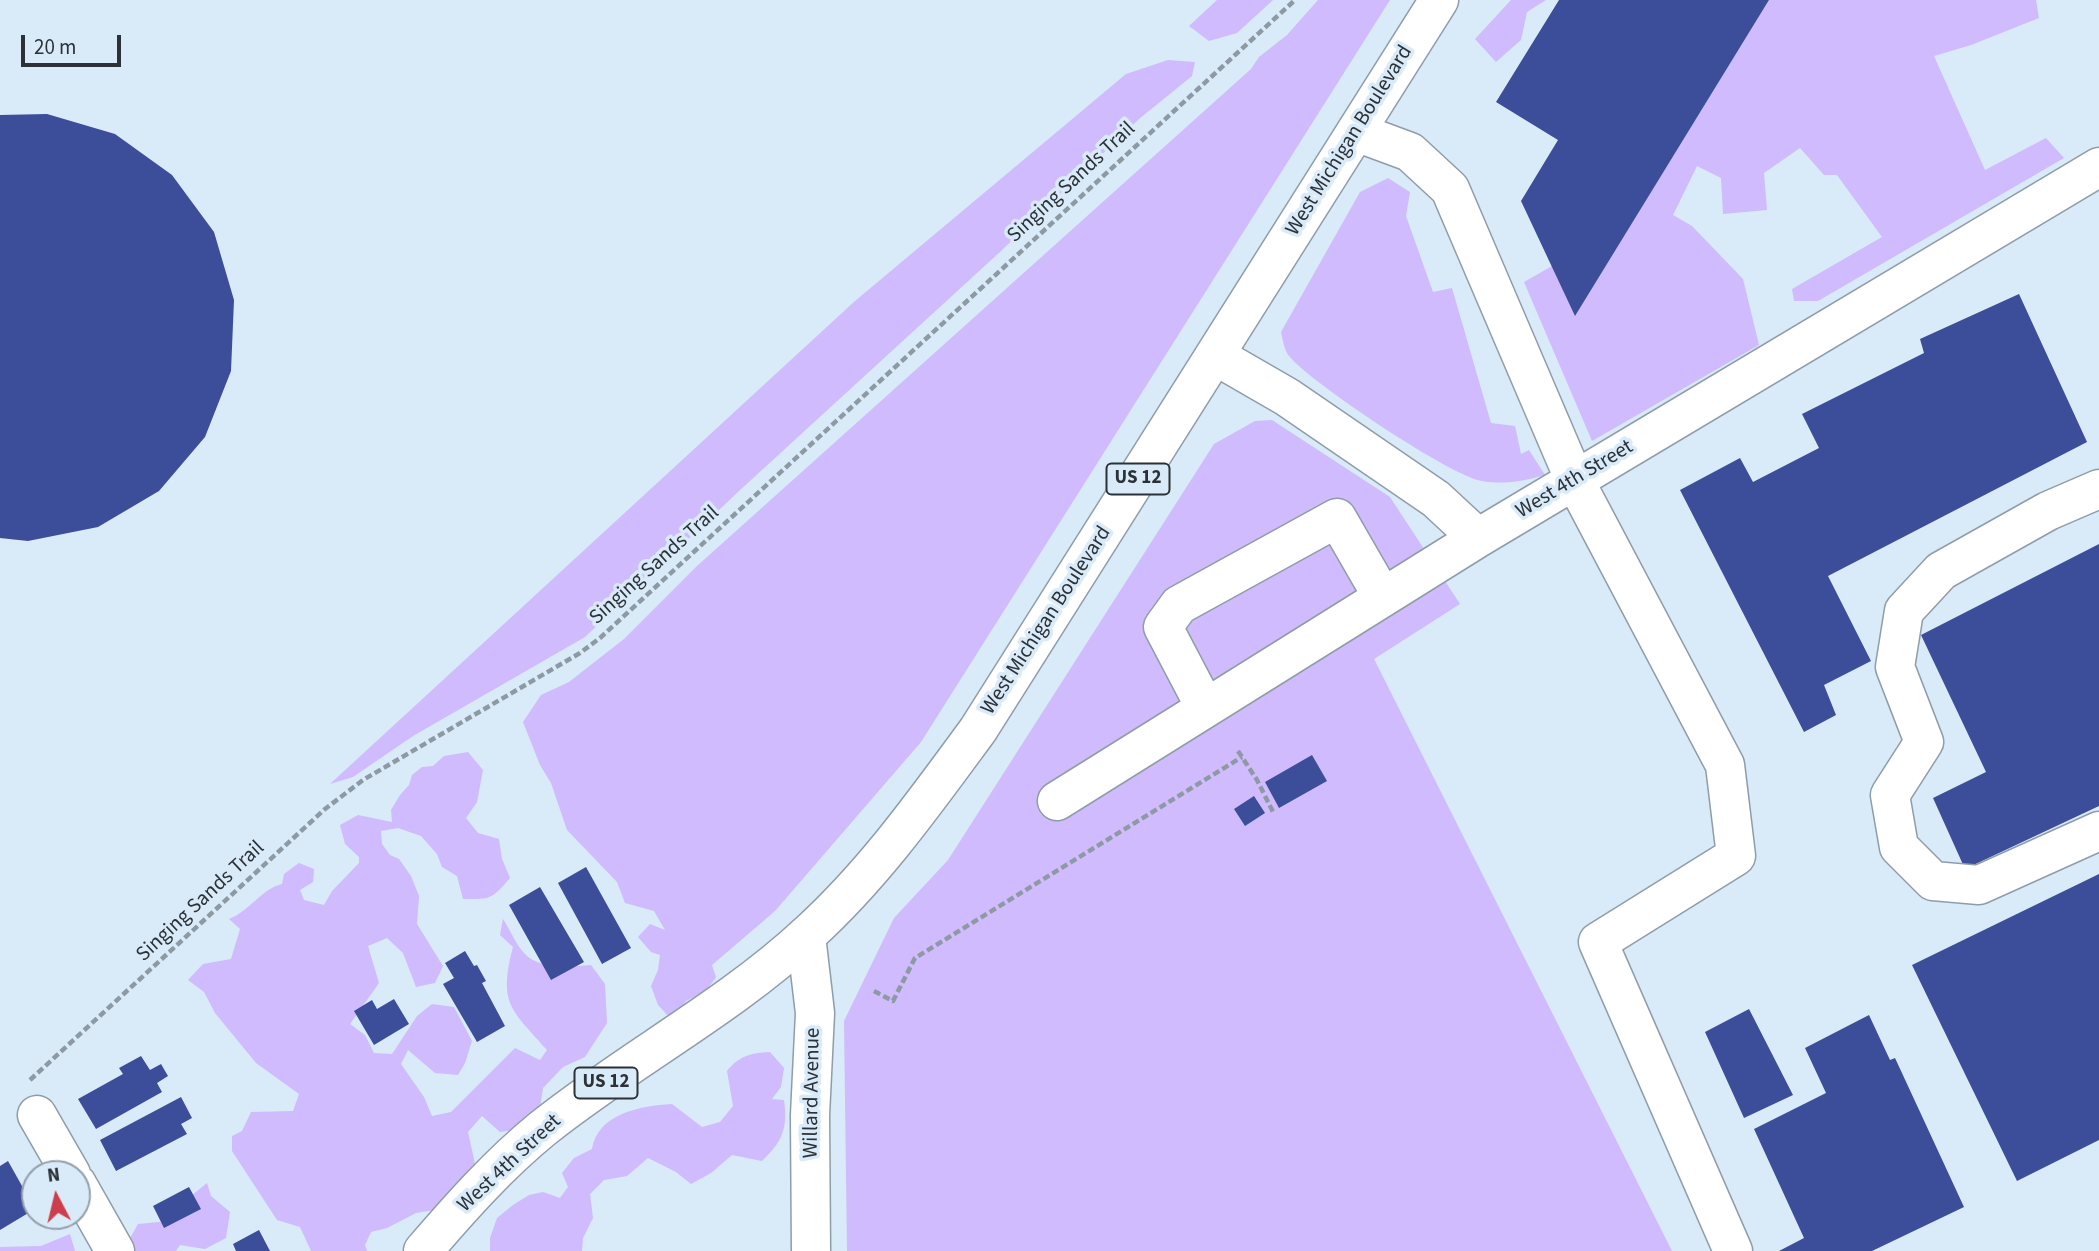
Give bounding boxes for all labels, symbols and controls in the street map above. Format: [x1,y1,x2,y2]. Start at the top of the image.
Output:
scale bar [24,21,124,65]
text: 20 m [34,32,76,62]
street label: West Michigan Boulevard [1281,41,1419,241]
street label: Singing Sands Trail [1003,117,1141,249]
street label: West 4th Street [1512,435,1638,525]
road number: US 12 [1106,464,1170,494]
street label: Singing Sands Trail [585,501,725,631]
street label: West Michigan Boulevard [977,522,1117,720]
street label: Singing Sands Trail [132,836,270,968]
street label: Willard Avenue [799,1027,827,1159]
road number: US 12 [574,1068,638,1098]
street label: West 4th Street [453,1110,567,1218]
north arrow [21,1160,91,1230]
text: N [46,1161,62,1190]

